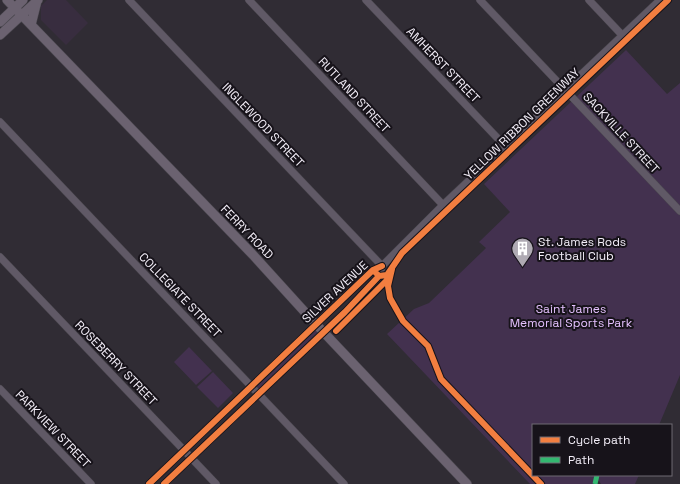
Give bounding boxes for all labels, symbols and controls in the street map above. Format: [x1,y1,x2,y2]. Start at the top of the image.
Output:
street label: AMHERST STREET [403,24,483,106]
street label: RUTLAND STREET [315,54,393,136]
street label: YELLOW RIBBON GREENWAY [461,64,584,184]
street label: INGLEWOOD STREET [219,79,307,171]
street label: SACKVILLE STREET [579,89,663,177]
street label: FERRY ROAD [217,201,277,263]
place label: St. James Rods Football Club [538,234,626,264]
building icon: St. James Rods Football Club [509,236,535,269]
street label: COLLEGIATE STREET [135,249,225,341]
street label: SILVER AVENUE [299,257,371,327]
park label: Saint James Memorial Sports Park [510,301,633,331]
street label: ROSEBERRY STREET [71,317,161,409]
street label: PARKVIEW STREET [12,387,94,471]
legend [532,424,672,476]
text: Cycle path [568,432,630,448]
text: Path [568,452,594,468]

